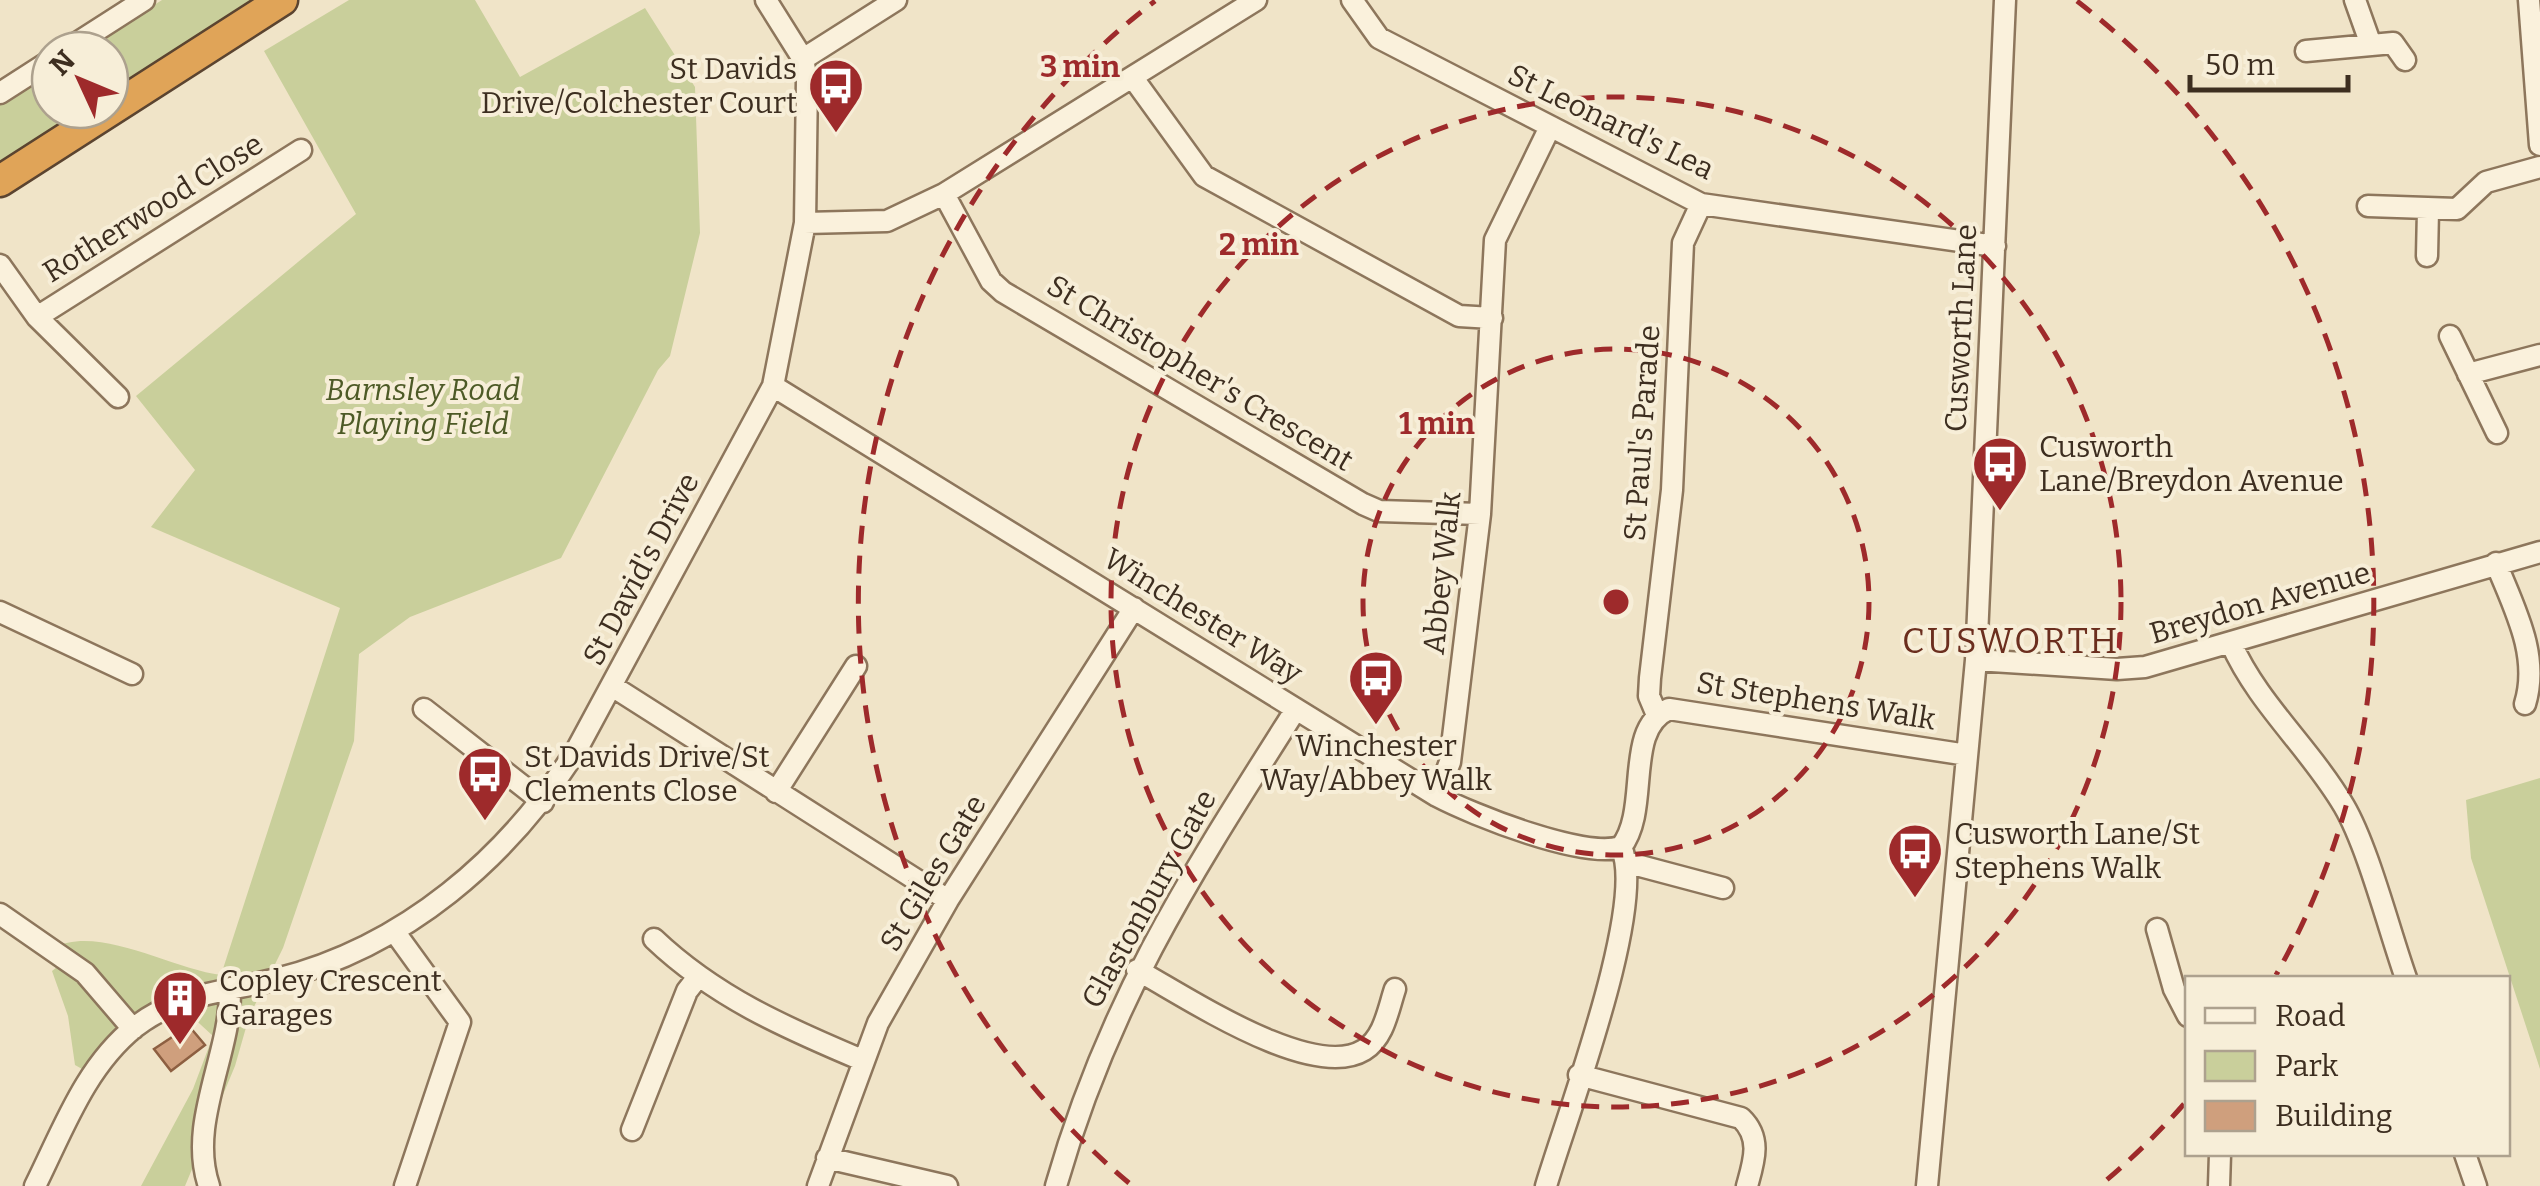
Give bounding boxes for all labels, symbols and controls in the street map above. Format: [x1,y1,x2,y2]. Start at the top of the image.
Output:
north arrow [30,30,130,130]
scale bar [2190,30,2348,92]
text: N [43,44,82,82]
text: 50 m [2205,47,2275,83]
text: 3 min [1040,49,1121,85]
place label: St Davids Drive/Colchester Court [481,51,797,121]
bus stop icon: St Davids Drive/Colchester Court [806,56,866,135]
street label: St Leonard's Lea [1502,57,1720,187]
street label: Rotherwood Close [36,126,270,290]
street label: Cusworth Lane [1938,223,1984,433]
text: 2 min [1219,227,1300,263]
street label: St Christopher's Crescent [1041,267,1360,479]
street label: St Paul's Parade [1616,324,1668,542]
park label: Barnsley Road Playing Field [326,372,520,442]
text: 1 min [1399,406,1476,442]
place label: Cusworth Lane/Breydon Avenue [2039,429,2344,499]
bus stop icon: Cusworth Lane/Breydon Avenue [1970,434,2030,513]
street label: St David's Drive [575,467,707,671]
street label: Abbey Walk [1416,490,1468,656]
street label: Winchester Way [1097,541,1309,692]
street label: Breydon Avenue [2146,554,2374,652]
centre of rings [1598,584,1634,620]
district label: CUSWORTH [1902,620,2120,662]
bus stop icon: Winchester Way/Abbey Walk [1346,648,1406,727]
street label: St Stephens Walk [1694,664,1938,738]
place label: Winchester Way/Abbey Walk [1260,728,1492,798]
place label: St Davids Drive/St Clements Close [524,739,770,809]
bus stop icon: St Davids Drive/St Clements Close [455,744,515,823]
street label: Glastonbury Gate [1074,784,1224,1014]
street label: St Giles Gate [872,788,994,958]
place label: Cusworth Lane/St Stephens Walk [1954,816,2200,886]
bus stop icon: Cusworth Lane/St Stephens Walk [1885,821,1945,900]
place label: Copley Crescent Garages [219,963,442,1033]
building icon: Copley Crescent Garages [150,968,210,1047]
legend [2185,976,2510,1156]
text: Road [2275,998,2346,1034]
text: Park [2275,1048,2338,1084]
text: Building [2275,1098,2393,1134]

